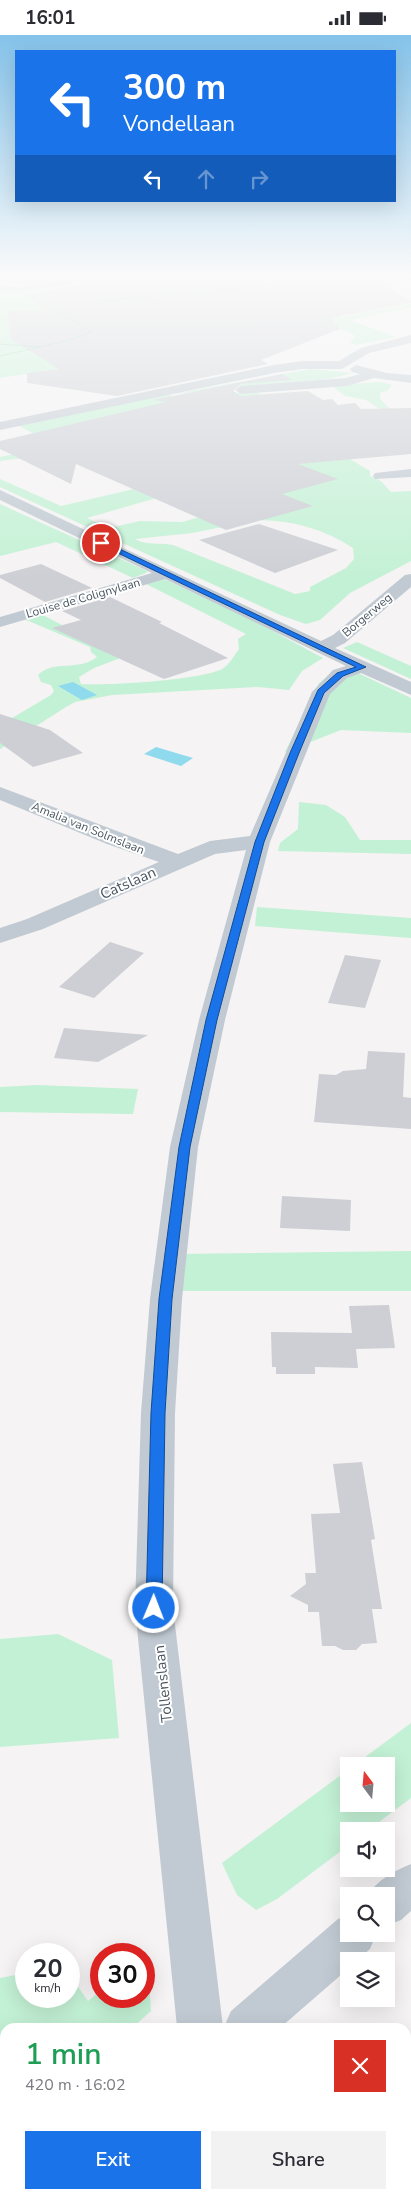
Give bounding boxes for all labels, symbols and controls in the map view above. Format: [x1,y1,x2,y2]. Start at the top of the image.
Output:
text: 16:01 [25,5,75,31]
text: 300 m [123,64,226,111]
icon: left [40,70,105,135]
text: Vondellaan [123,109,235,139]
icon: left [139,165,167,193]
icon: ahead [192,165,220,193]
icon: right [245,165,273,193]
pin [80,522,122,564]
icon: arrive [87,529,115,557]
street label: Louise de Colignylaan [24,574,142,622]
street label: Borgerweg [339,589,395,641]
street label: Amalia van Solmslaan [29,798,147,858]
street label: Catslaan [97,862,159,904]
position arrow [127,1581,179,1633]
street label: Tollenslaan [149,1644,177,1724]
north arrow [340,1757,395,1813]
map controls [340,1757,395,2007]
button: sound [340,1822,395,1877]
button: search [340,1887,395,1942]
speed limit sign: 30 [90,1943,155,2008]
text: 20 [32,1952,63,1986]
button: layers [340,1952,395,2007]
text: km/h [34,1980,61,1996]
text: 1 min [25,2034,101,2075]
button: close [334,2040,386,2092]
text: 420 m · 16:02 [25,2074,126,2096]
button: Exit [25,2131,201,2189]
button: Share [211,2131,386,2189]

